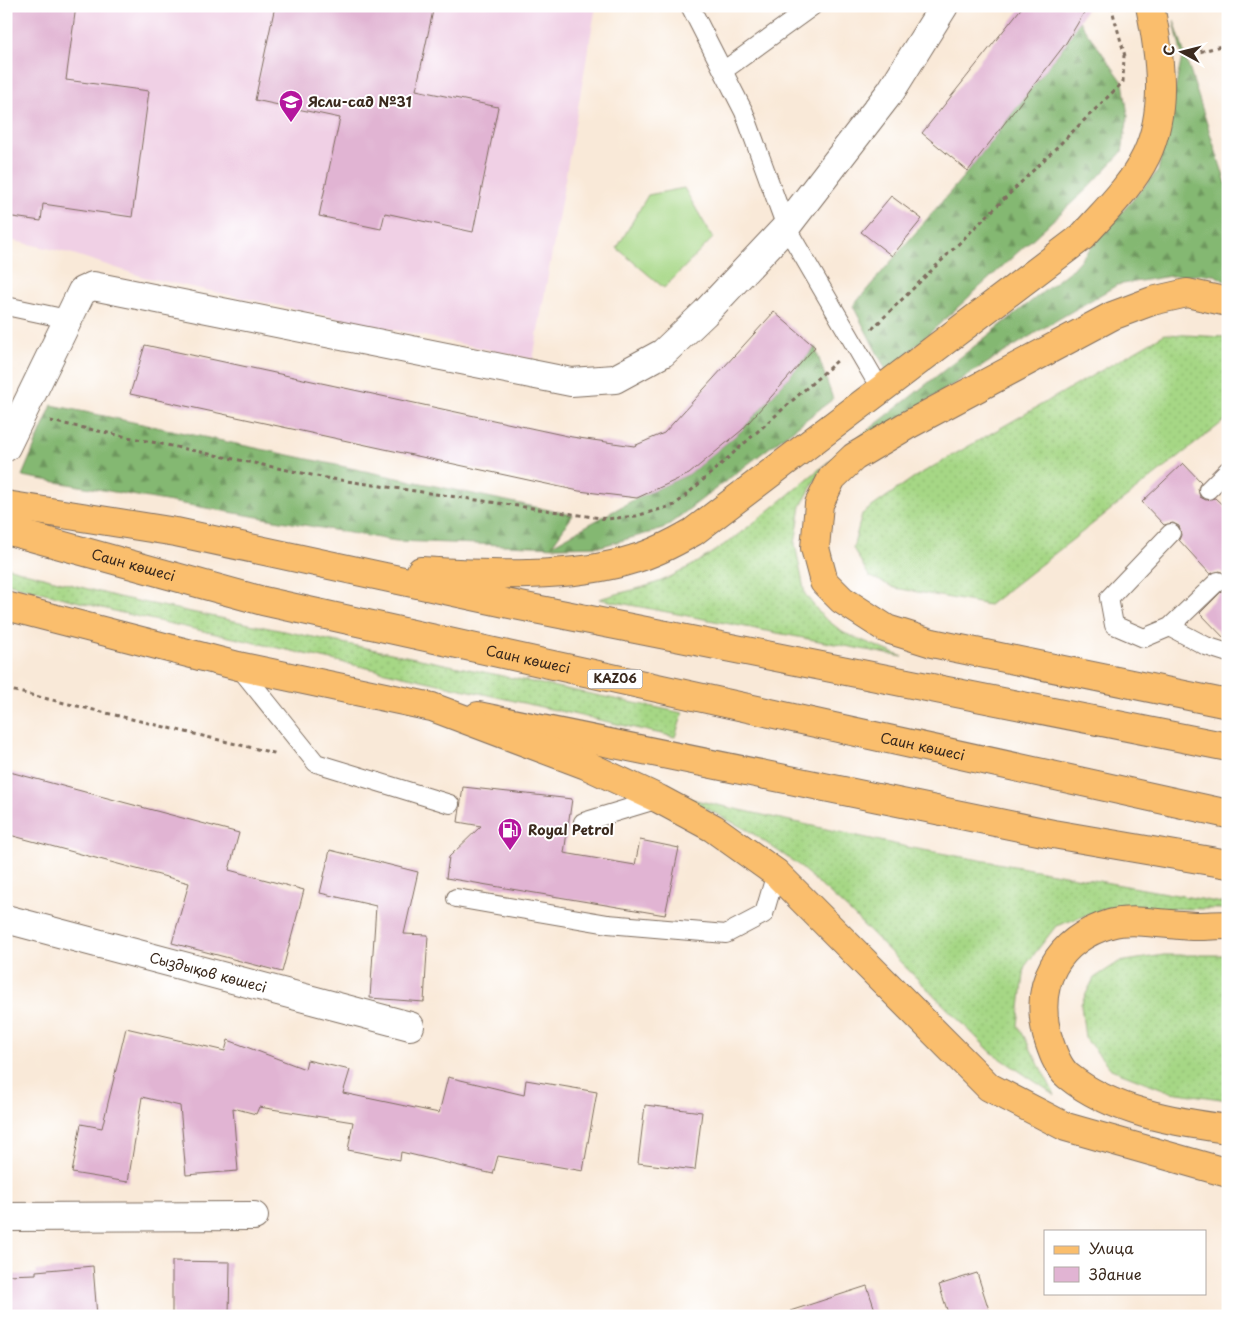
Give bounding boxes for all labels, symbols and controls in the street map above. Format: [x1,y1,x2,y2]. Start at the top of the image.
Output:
north arrow [1156,28,1206,78]
text: С [1158,44,1180,57]
school or university icon: Ясли-сад №31 [278,89,304,123]
place label: Ясли-сад №31 [308,91,412,112]
street label: Саин көшесі [89,543,178,586]
street label: Саин көшесі [484,639,572,679]
road number: KАZ06 [588,670,642,689]
street label: Саин көшесі [878,727,967,766]
fuel station icon: Royal Petrol [497,817,523,851]
place label: Royal Petrol [528,819,614,840]
street label: Сыздықов көшесі [147,946,269,998]
legend [1044,1230,1206,1294]
text: Улица [1089,1236,1134,1259]
text: Здание [1089,1262,1142,1285]

